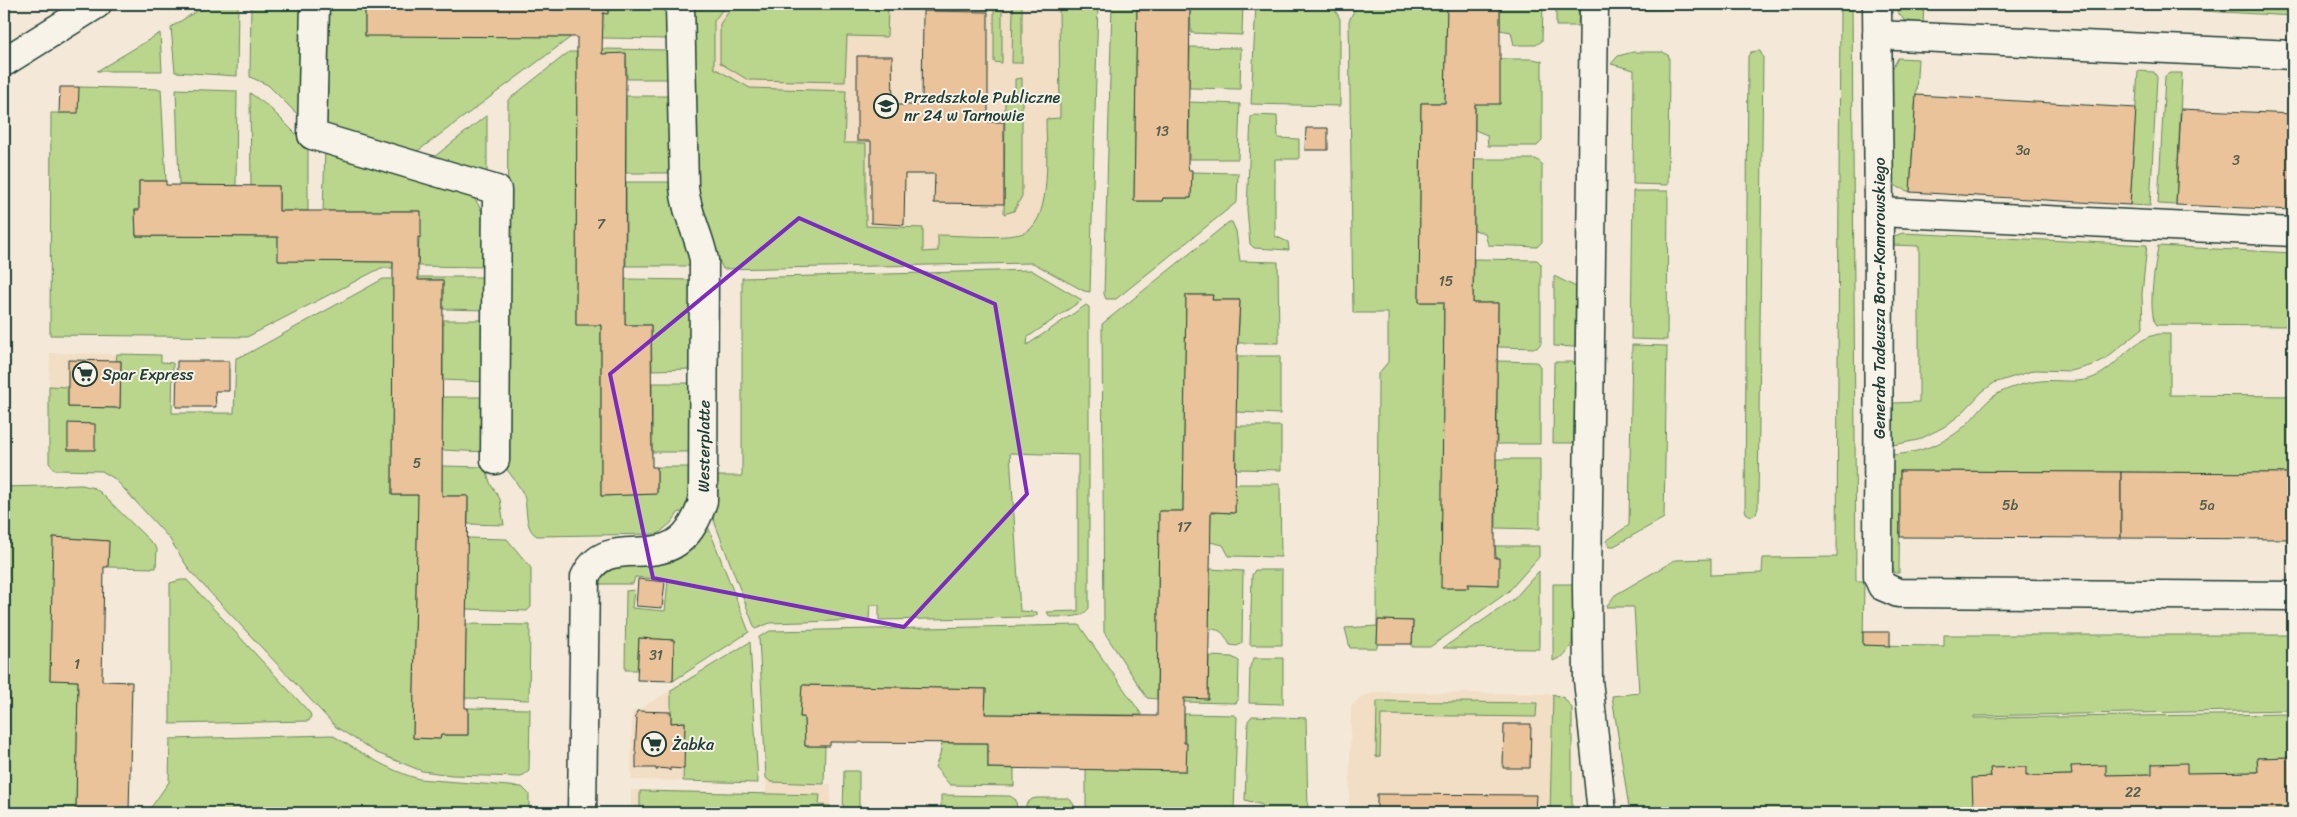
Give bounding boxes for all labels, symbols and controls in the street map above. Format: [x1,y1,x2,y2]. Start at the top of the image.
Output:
place label: Przedszkole Publiczne nr 24 w Tarnowie [904,83,1061,130]
school or university icon: Przedszkole Publiczne nr 24 w Tarnowie [873,93,899,119]
house number: 13 [1155,119,1169,144]
house number: 3a [2016,138,2030,163]
house number: 3 [2232,148,2240,173]
street label: Generała Tadeusza Bora-Komorowskiego [1865,157,1894,439]
house number: 7 [597,212,606,237]
house number: 15 [1439,269,1454,294]
place label: Spar Express [102,360,194,389]
supermarket icon: Spar Express [72,361,98,387]
street label: Westerplatte [689,400,718,492]
house number: 5 [413,451,422,476]
house number: 5b [2002,493,2018,518]
house number: 5a [2199,493,2215,518]
house number: 17 [1177,515,1192,540]
house number: 31 [649,643,663,668]
house number: 1 [74,652,80,677]
place label: Żabka [672,730,715,759]
supermarket icon: Żabka [641,731,667,757]
house number: 22 [2125,780,2141,805]

